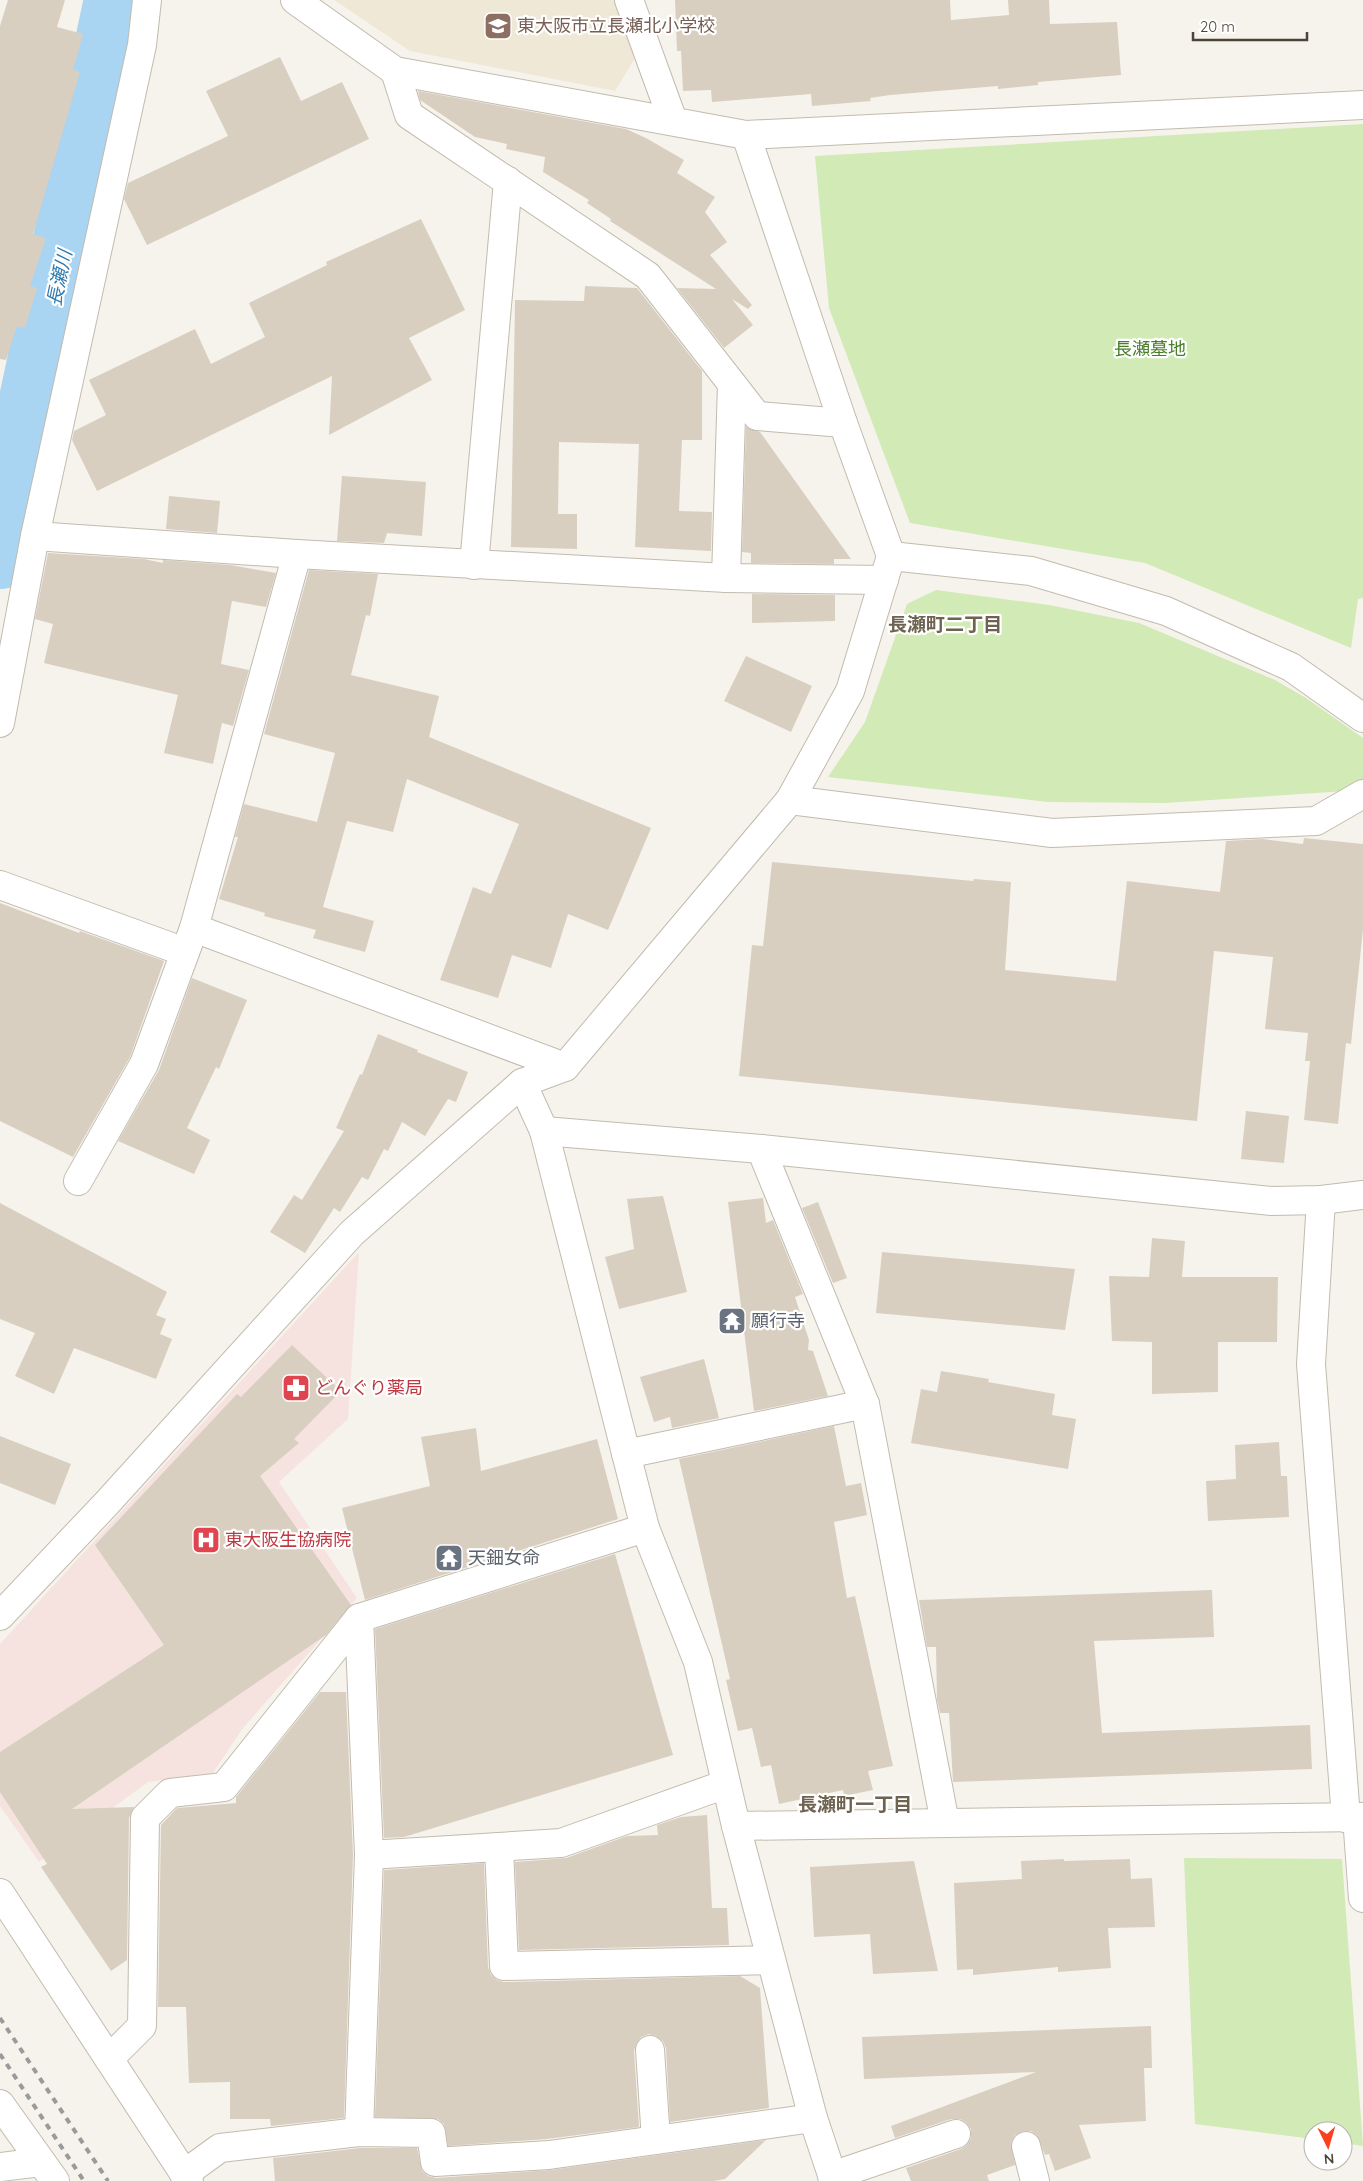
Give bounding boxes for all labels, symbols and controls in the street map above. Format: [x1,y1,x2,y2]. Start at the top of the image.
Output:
scale bar [1193,10,1307,42]
school or university icon: 東大阪市立長瀬北小学校 [483,11,513,41]
place label: 東大阪市立長瀬北小学校 [517,14,715,37]
text: 20 m [1200,17,1235,36]
water label: 長瀬川 [41,246,77,308]
park label: 長瀬墓地 [1114,337,1186,360]
district label: 長瀬町二丁目 [888,612,1002,636]
temple icon: 願行寺 [717,1306,747,1336]
place label: 願行寺 [751,1309,805,1332]
pharmacy icon: どんぐり薬局 [281,1373,311,1403]
place label: どんぐり薬局 [315,1376,423,1399]
hospital icon: 東大阪生協病院 [191,1525,221,1555]
place label: 東大阪生協病院 [225,1528,351,1551]
temple icon: 天鈿女命 [434,1543,464,1573]
place label: 天鈿女命 [468,1546,540,1569]
district label: 長瀬町一丁目 [798,1792,912,1816]
north arrow [1303,2121,1353,2171]
text: N [1323,2150,1335,2168]

